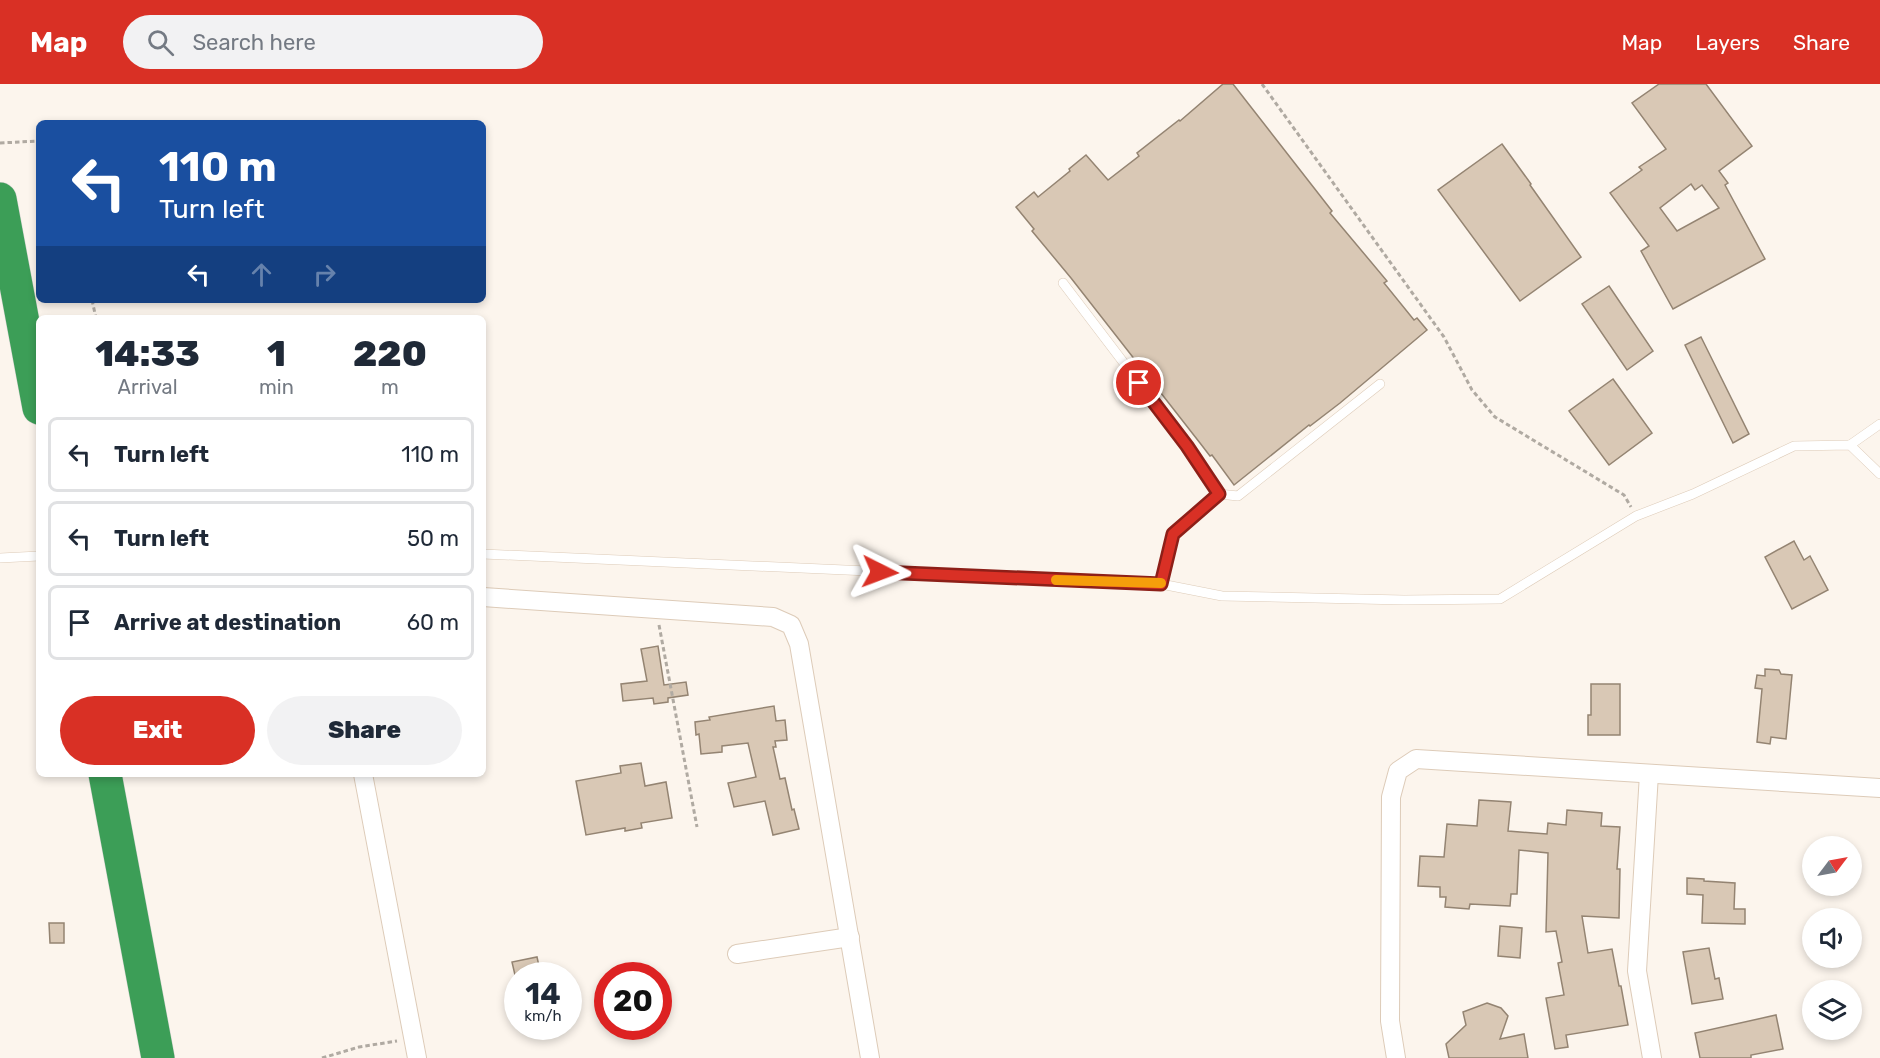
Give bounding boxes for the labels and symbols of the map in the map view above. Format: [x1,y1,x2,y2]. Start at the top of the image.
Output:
pin [1113,357,1164,408]
position arrow [848,540,912,604]
north arrow [1802,836,1862,896]
speed limit sign: 20 [594,962,672,1040]

